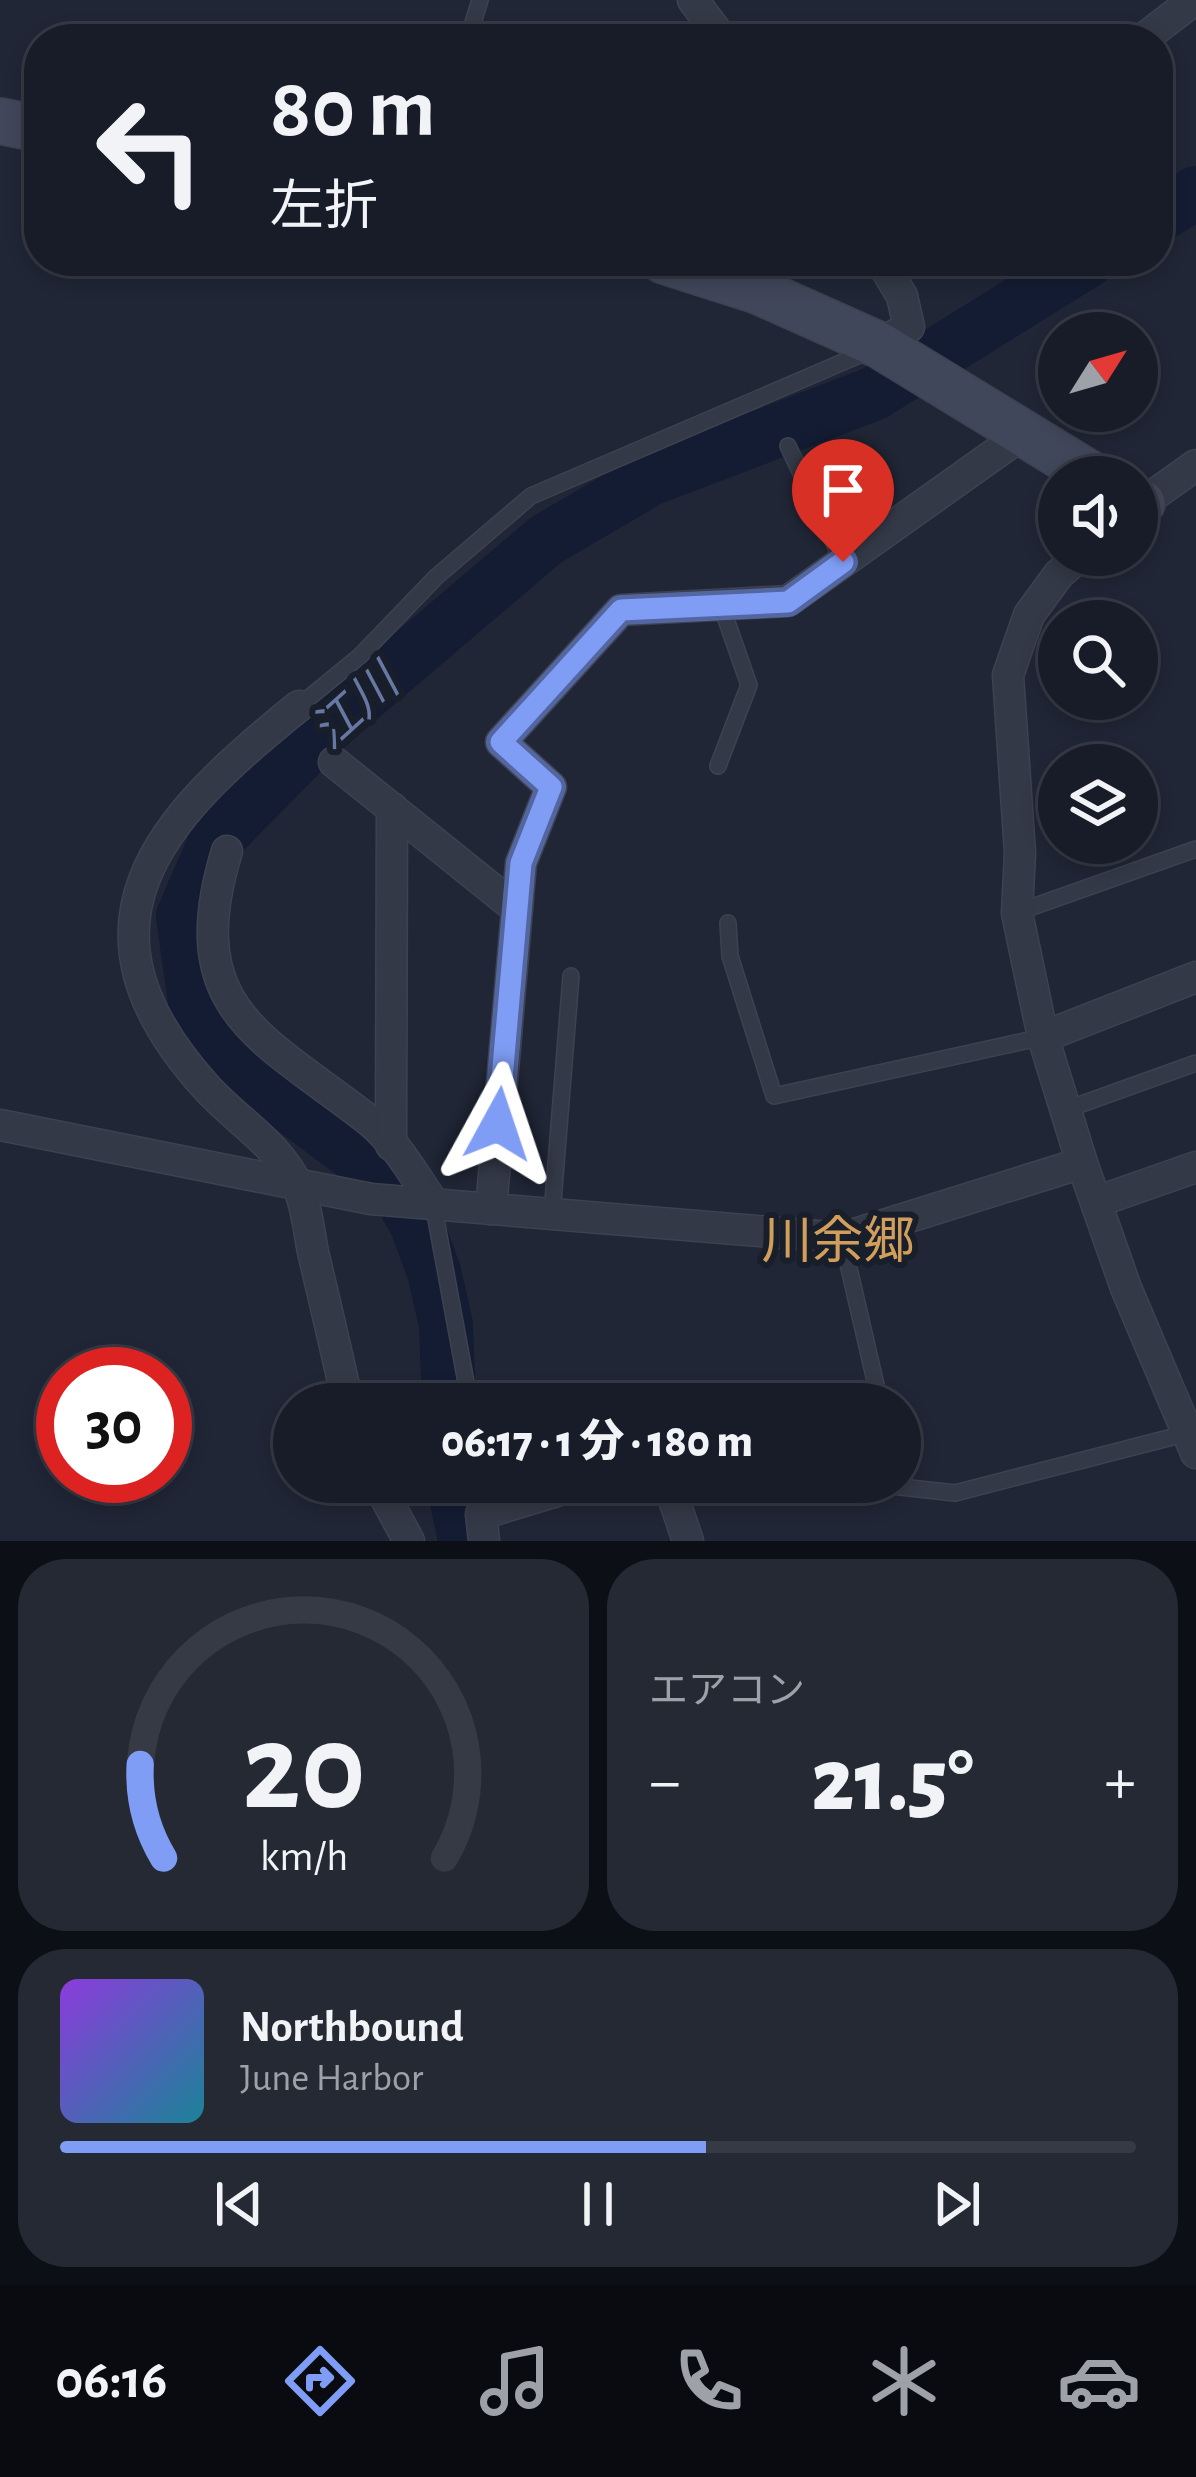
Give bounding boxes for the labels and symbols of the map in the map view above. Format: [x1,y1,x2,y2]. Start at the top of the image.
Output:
north arrow [1038,312,1158,432]
pin [792,439,894,562]
water label: 江川 [303,653,411,758]
position arrow [435,1061,561,1187]
district label: 川余郷 [761,1215,915,1268]
speed limit sign: 30 [36,1347,192,1503]

